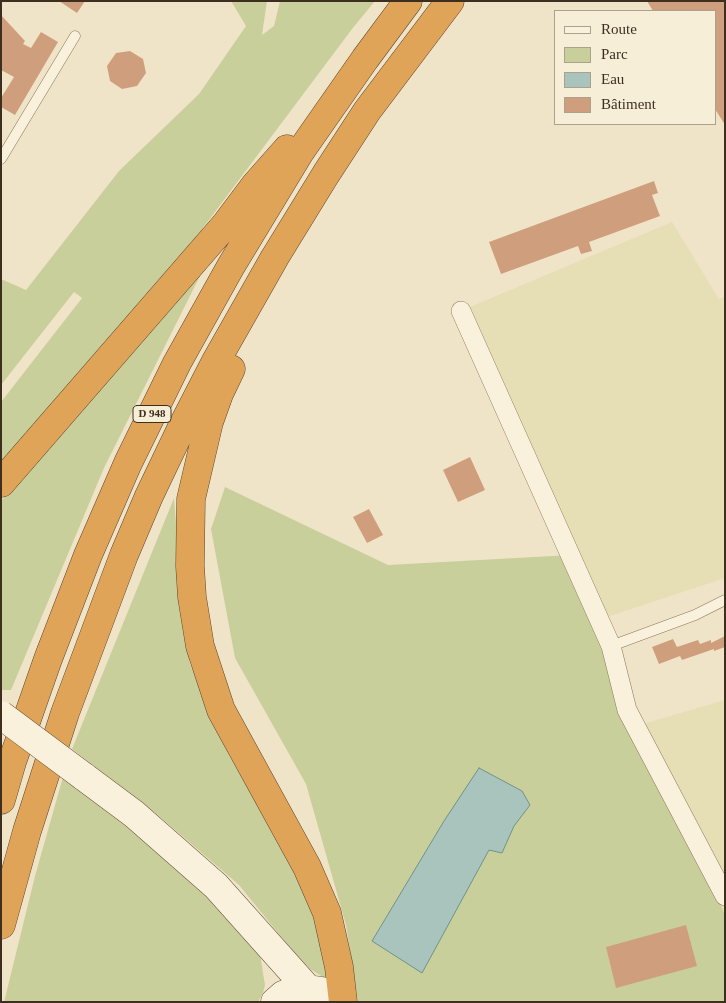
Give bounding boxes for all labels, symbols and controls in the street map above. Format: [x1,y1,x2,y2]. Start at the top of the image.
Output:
legend [554,10,716,125]
text: Route [601,21,637,37]
text: Parc [601,46,628,62]
text: Eau [601,71,624,87]
text: Bâtiment [601,96,656,112]
road number: D 948 [133,406,171,422]

